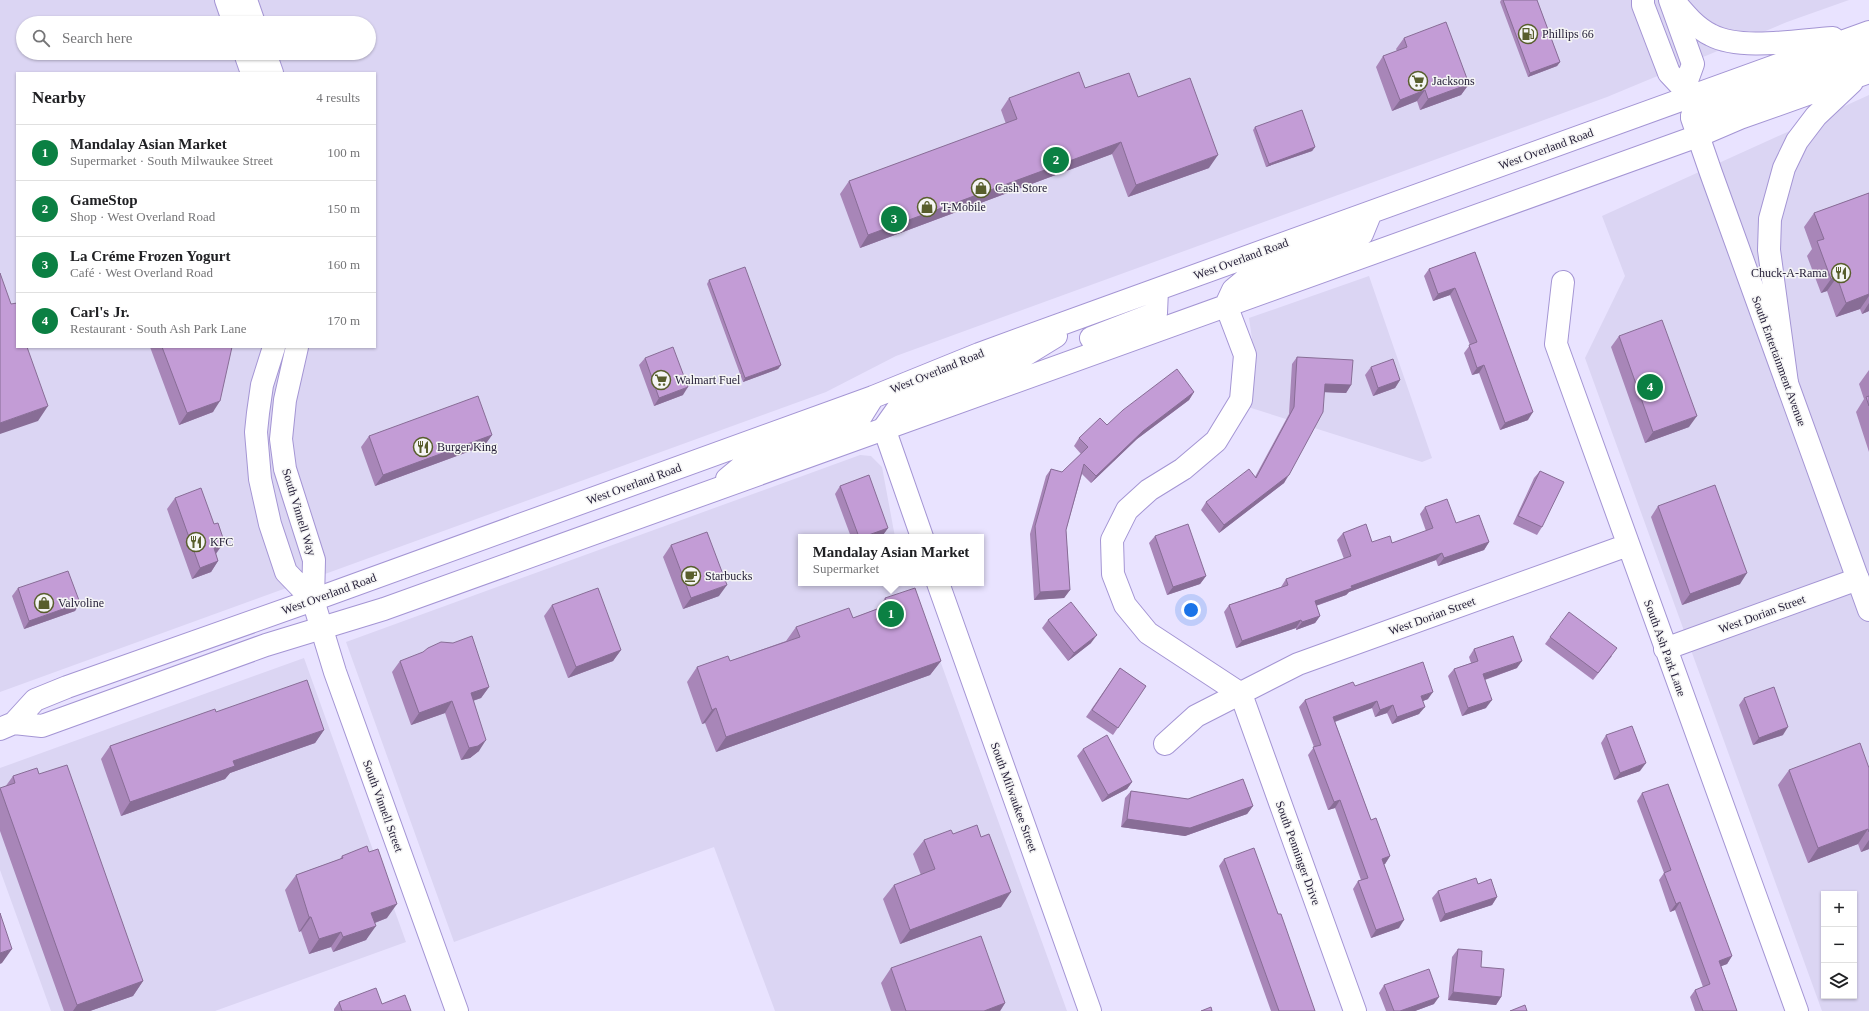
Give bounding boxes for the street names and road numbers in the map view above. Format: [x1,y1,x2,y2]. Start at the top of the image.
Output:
street label: West Overland Road [1497,125,1595,173]
street label: West Overland Road [1192,235,1290,283]
street label: South Entertainment Avenue [1749,294,1809,428]
street label: West Overland Road [888,346,986,396]
street label: West Overland Road [585,460,683,508]
street label: South Vinnell Way [279,467,319,557]
street label: West Overland Road [280,570,378,618]
street label: West Dorian Street [1717,592,1808,636]
street label: West Dorian Street [1387,594,1478,638]
street label: South Ash Park Lane [1641,598,1689,698]
street label: South Milwaukee Street [988,740,1041,855]
street label: South Vinnell Street [360,758,406,855]
street label: South Penninger Drive [1273,799,1323,907]

